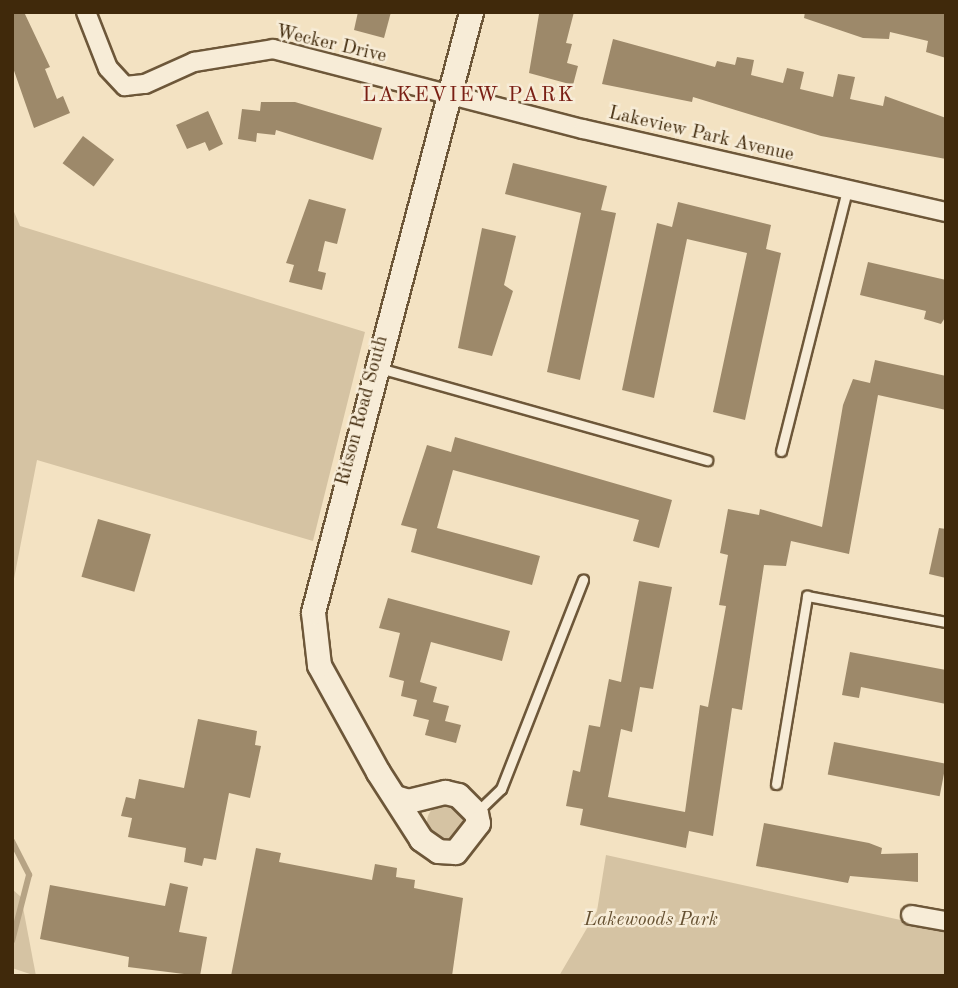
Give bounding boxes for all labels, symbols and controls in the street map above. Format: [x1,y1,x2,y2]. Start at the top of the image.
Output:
street label: Wecker Drive [273,21,389,69]
district label: LAKEVIEW PARK [364,83,574,109]
street label: Lakeview Park Avenue [606,103,796,167]
street label: Ritson Road South [332,333,394,489]
park label: Lakewoods Park [584,910,718,932]

